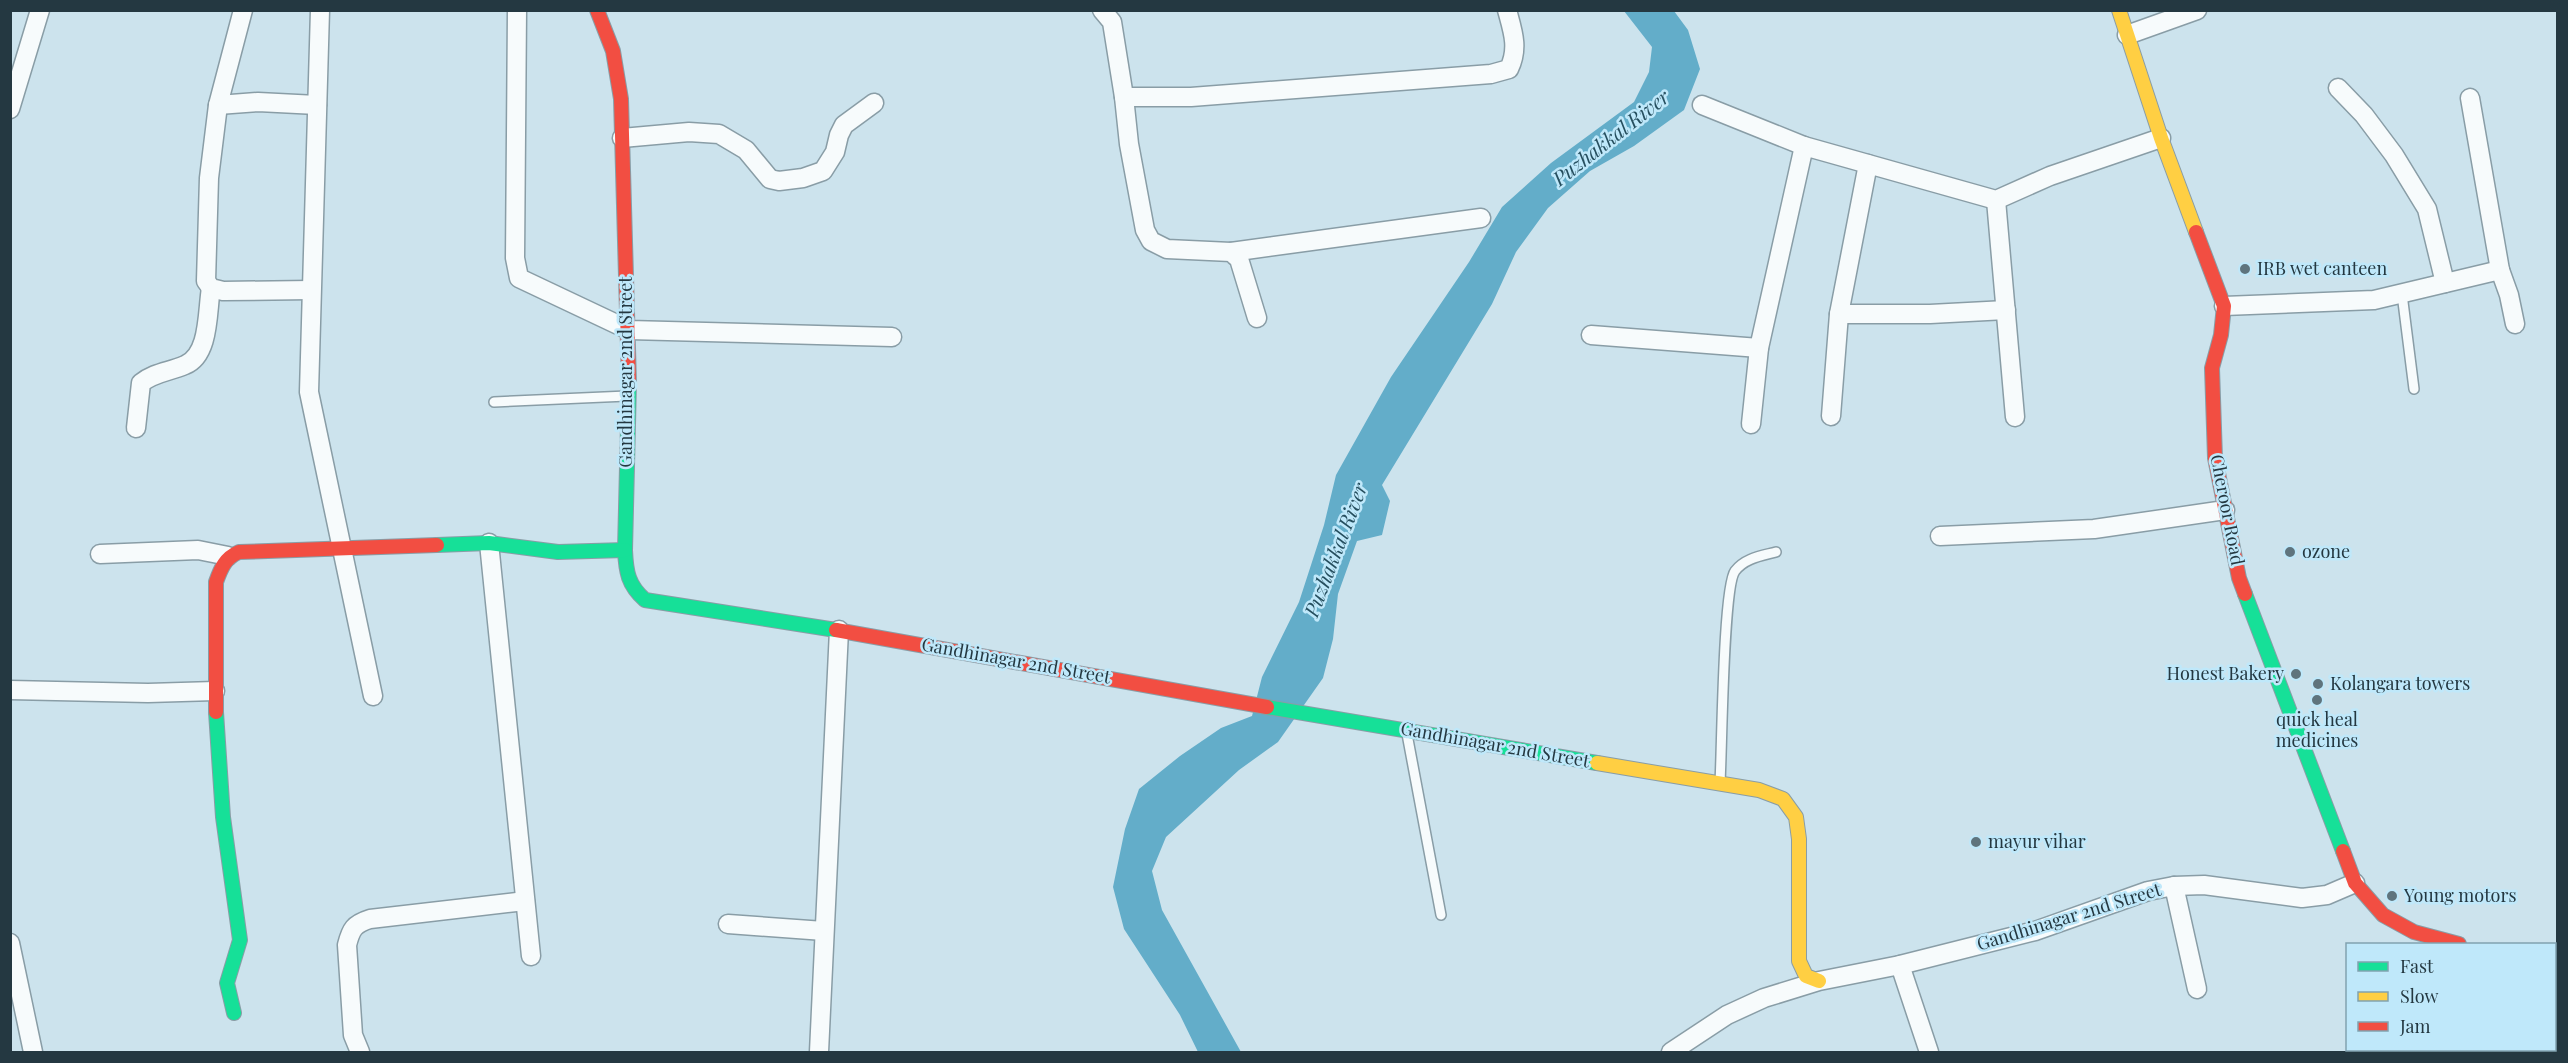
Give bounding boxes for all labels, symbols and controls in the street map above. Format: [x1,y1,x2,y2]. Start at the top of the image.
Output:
water label: Puzhakkal River [1545,82,1675,192]
place label: IRB wet canteen [2257,256,2387,280]
marker: IRB wet canteen [2238,262,2252,276]
street label: Gandhinagar 2nd Street [613,276,637,468]
street label: Cheroor Road [2205,452,2251,568]
water label: Puzhakkal River [1296,477,1373,621]
place label: ozone [2302,539,2350,563]
marker: ozone [2283,545,2297,559]
street label: Gandhinagar 2nd Street [920,632,1113,689]
place label: Honest Bakery [2167,661,2284,685]
marker: Honest Bakery [2289,667,2303,681]
place label: Kolangara towers [2330,671,2470,695]
marker: Kolangara towers [2311,677,2325,691]
marker: quick heal medicines [2310,693,2324,707]
place label: quick heal medicines [2276,707,2358,752]
street label: Gandhinagar 2nd Street [1399,716,1592,773]
place label: mayur vihar [1988,829,2086,853]
marker: mayur vihar [1969,835,1983,849]
street label: Gandhinagar 2nd Street [1974,876,2164,955]
place label: Young motors [2403,883,2516,907]
marker: Young motors [2385,889,2399,903]
legend [2346,943,2556,1051]
text: Fast [2400,954,2434,978]
text: Slow [2400,984,2438,1008]
text: Jam [2399,1014,2430,1038]

